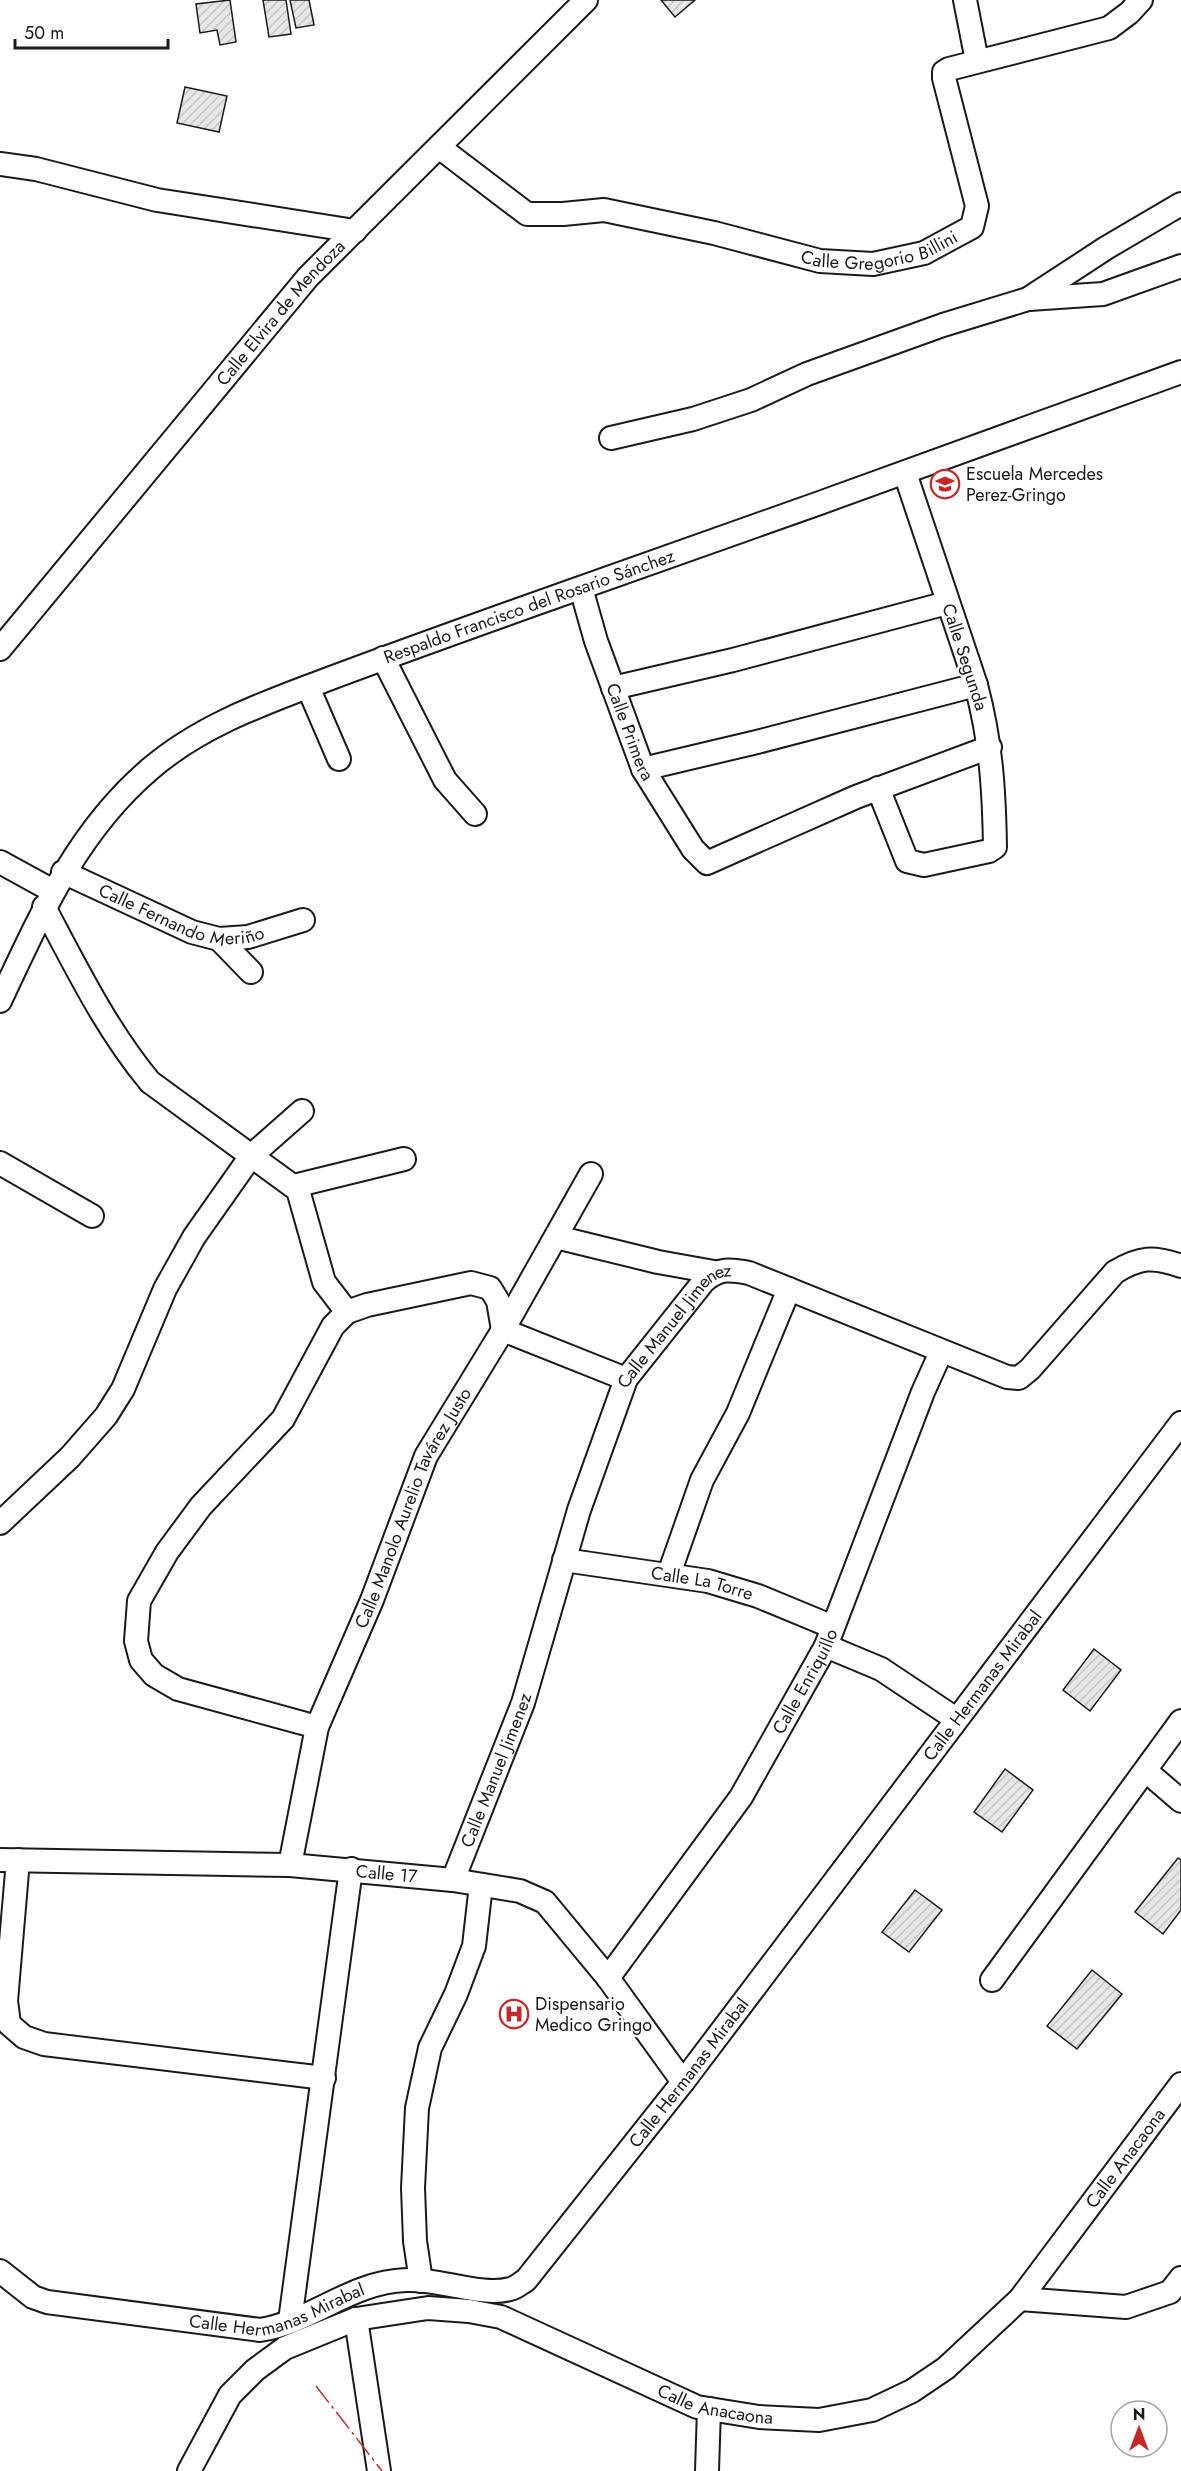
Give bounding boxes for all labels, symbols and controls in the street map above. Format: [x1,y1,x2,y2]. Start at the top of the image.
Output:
scale bar [15,12,168,50]
text: 50 m [24,20,64,46]
street label: Calle Gregorio Billini [798,224,962,277]
street label: Calle Elvira de Mendoza [210,234,351,392]
place label: Escuela Mercedes Perez-Gringo [966,461,1103,508]
school or university icon: Escuela Mercedes Perez-Gringo [929,468,961,500]
street label: Respaldo Francisco del Rosario Sánchez [380,543,679,670]
street label: Calle Segunda [935,600,995,714]
street label: Calle Primera [600,679,660,786]
street label: Calle Fernando Meriño [94,877,268,953]
street label: Calle Manuel Jimenez [611,1257,733,1391]
street label: Calle Manolo Aurelio Tavárez Justo [348,1382,478,1633]
street label: Calle La Torre [649,1560,756,1607]
street label: Calle Hermanas Mirabal [917,1605,1048,1767]
street label: Calle Enriquillo [766,1625,844,1739]
street label: Calle Manuel Jimenez [454,1689,538,1851]
street label: Calle 17 [355,1858,419,1890]
place label: Dispensario Medico Gringo [535,1991,652,2038]
street label: Calle Hermanas Mirabal [623,1993,755,2153]
hospital icon: Dispensario Medico Gringo [498,1998,530,2030]
street label: Calle Anacaona [1079,2103,1172,2214]
street label: Calle Hermanas Mirabal [188,2277,368,2343]
street label: Calle Anacaona [653,2377,774,2431]
north arrow [1109,2399,1169,2459]
text: N [1133,2403,1145,2426]

